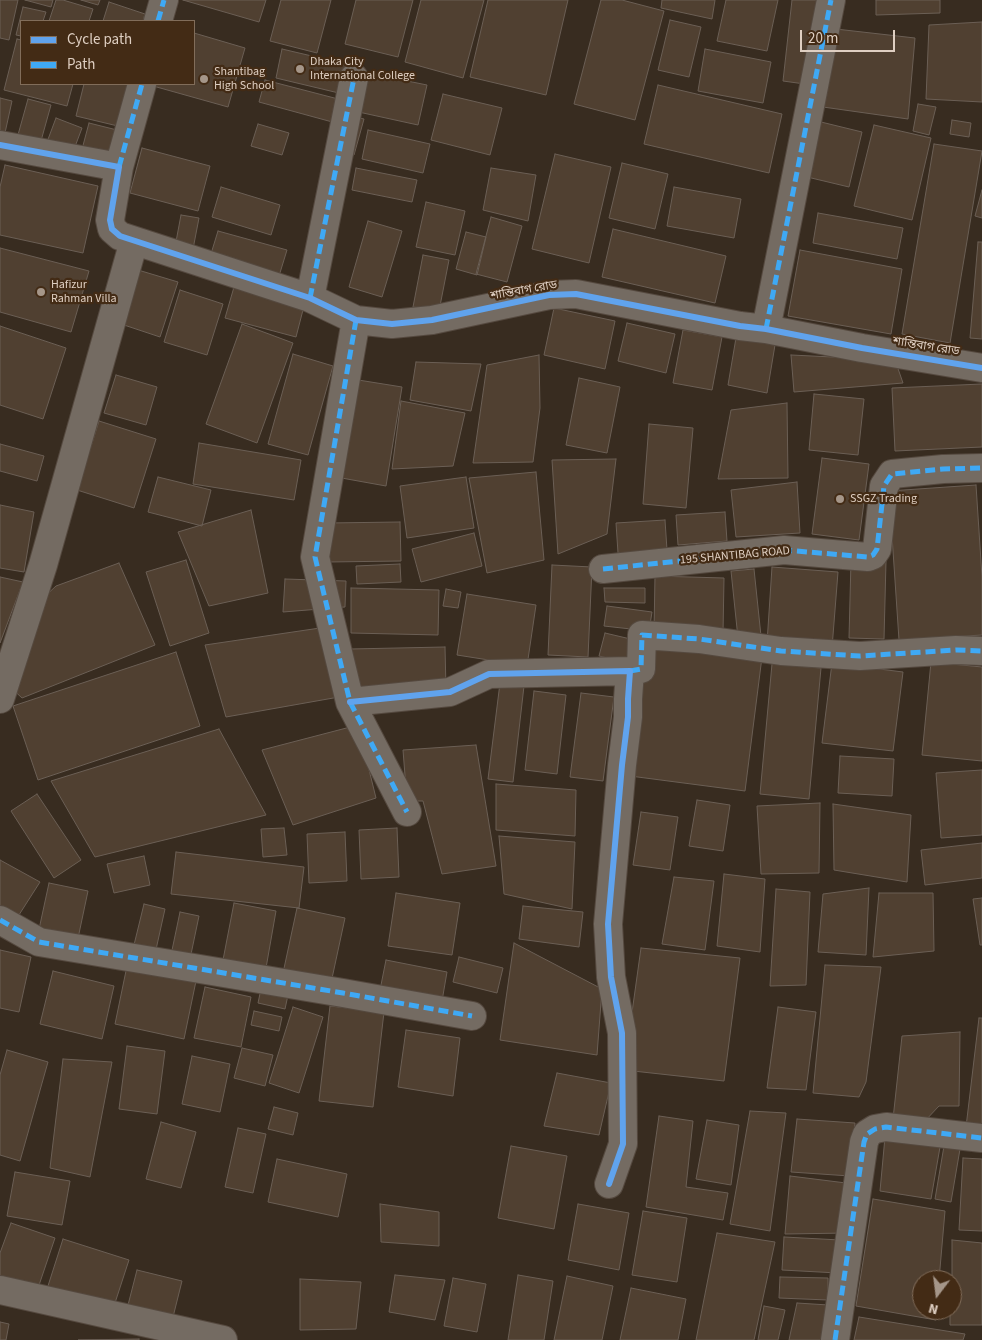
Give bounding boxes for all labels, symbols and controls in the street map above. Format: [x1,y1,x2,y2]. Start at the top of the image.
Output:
legend [20,20,195,85]
scale bar [802,20,897,52]
text: 20 m [808,28,838,49]
text: Cycle path [67,29,132,50]
text: Path [67,54,95,75]
place label: Dhaka City International College [310,55,415,83]
marker: Dhaka City International College [294,63,306,75]
place label: Shantibag High School [214,65,274,93]
marker: Shantibag High School [198,73,210,85]
place label: Hafizur Rahman Villa [51,278,117,306]
street label: শান্তিবাগ রোড [490,278,558,304]
marker: Hafizur Rahman Villa [35,286,47,298]
street label: শান্তিবাগ রোড [892,335,960,359]
place label: SSGZ Trading [850,492,917,506]
marker: SSGZ Trading [834,493,846,505]
street label: 195 SHANTIBAG ROAD [679,544,791,568]
north arrow [912,1270,962,1320]
text: N [926,1298,940,1319]

